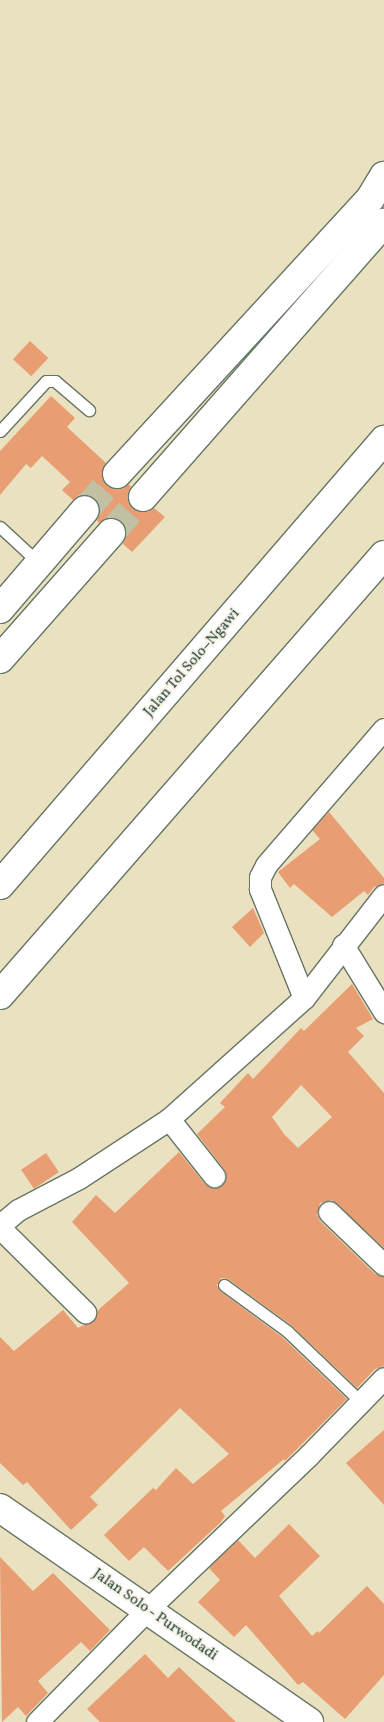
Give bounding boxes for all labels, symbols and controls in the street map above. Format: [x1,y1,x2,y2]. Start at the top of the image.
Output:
street label: Jalan Tol Solo–Ngawi [140,605,244,721]
street label: Jalan Solo - Purwodadi [89,1565,221,1665]

